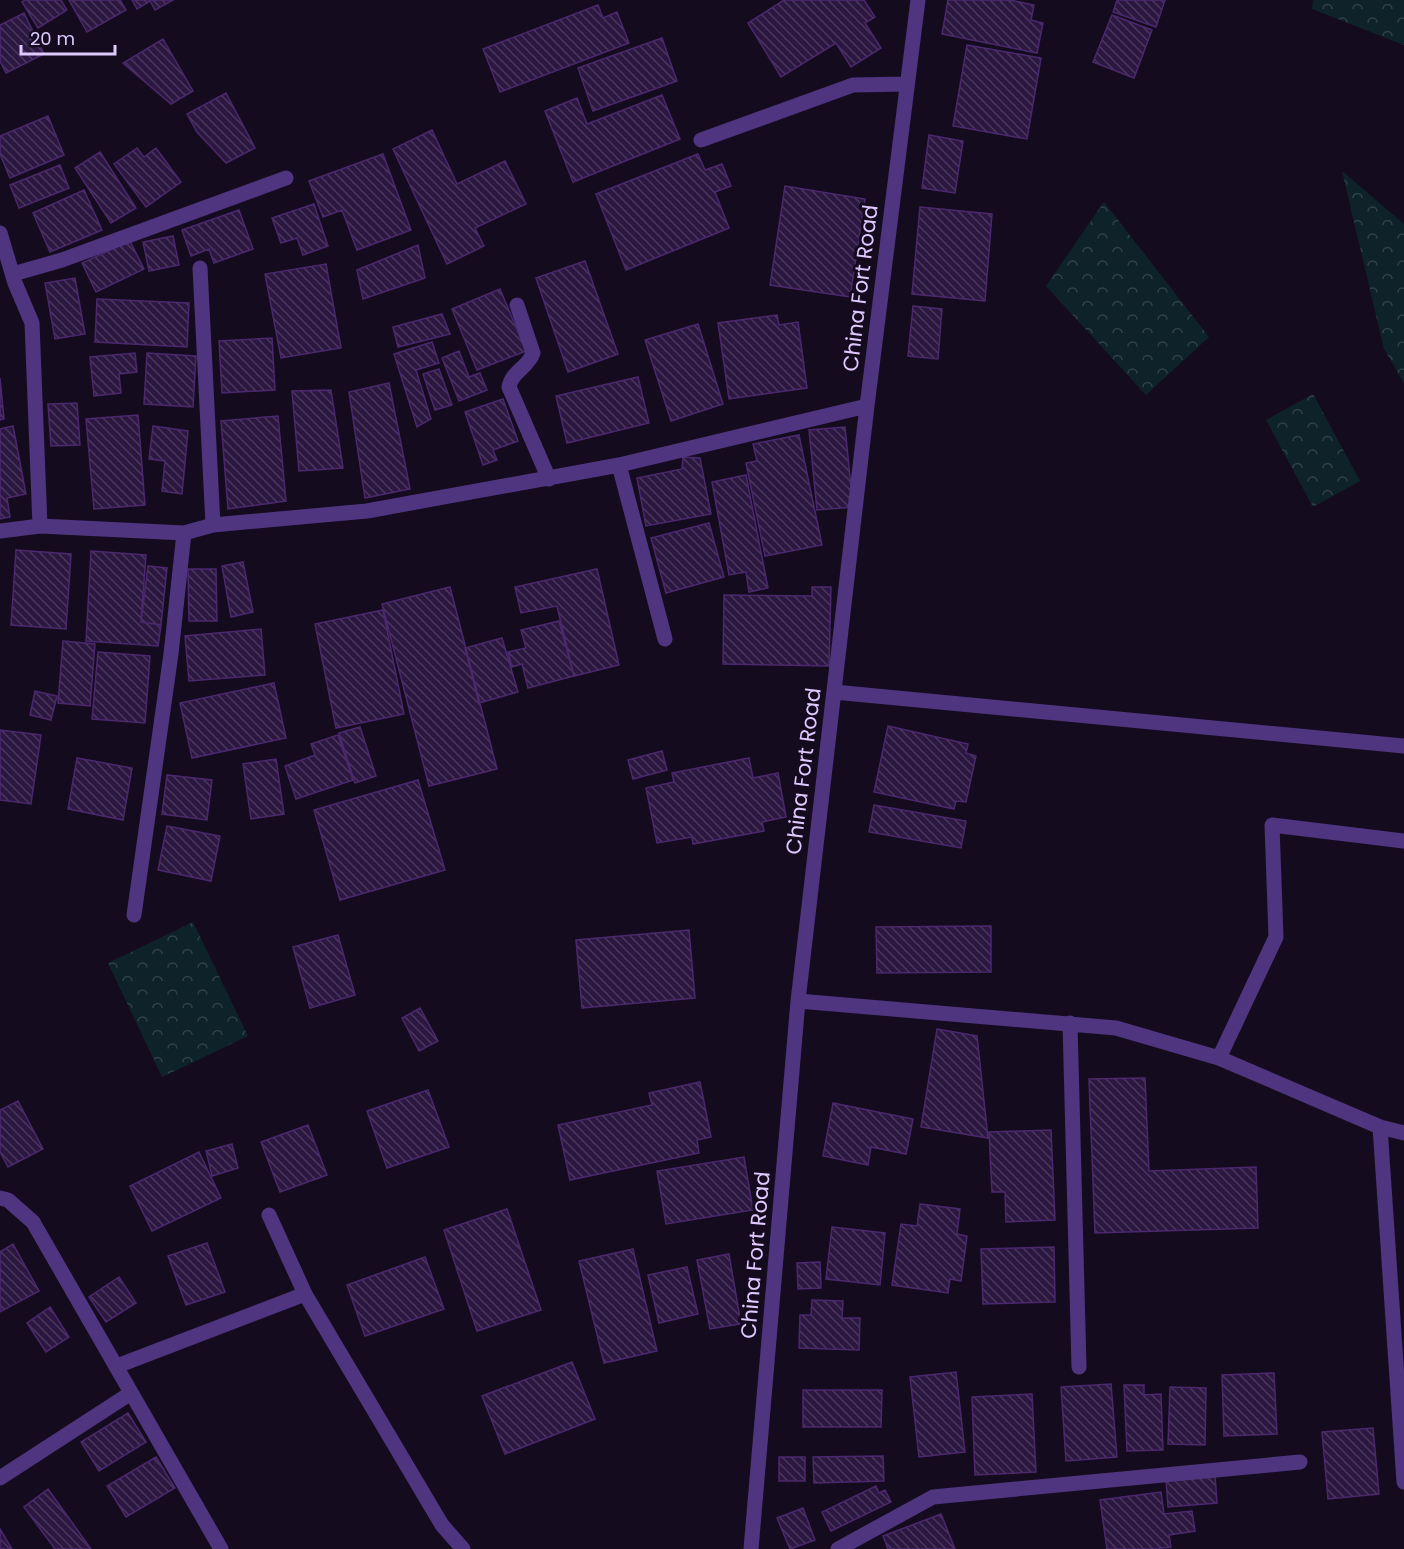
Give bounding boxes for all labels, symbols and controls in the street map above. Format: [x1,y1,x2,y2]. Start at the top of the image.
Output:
scale bar [21,18,116,56]
text: 20 m [30,26,75,51]
street label: China Fort Road [835,203,885,373]
street label: China Fort Road [778,686,828,856]
street label: China Fort Road [733,1170,777,1340]

